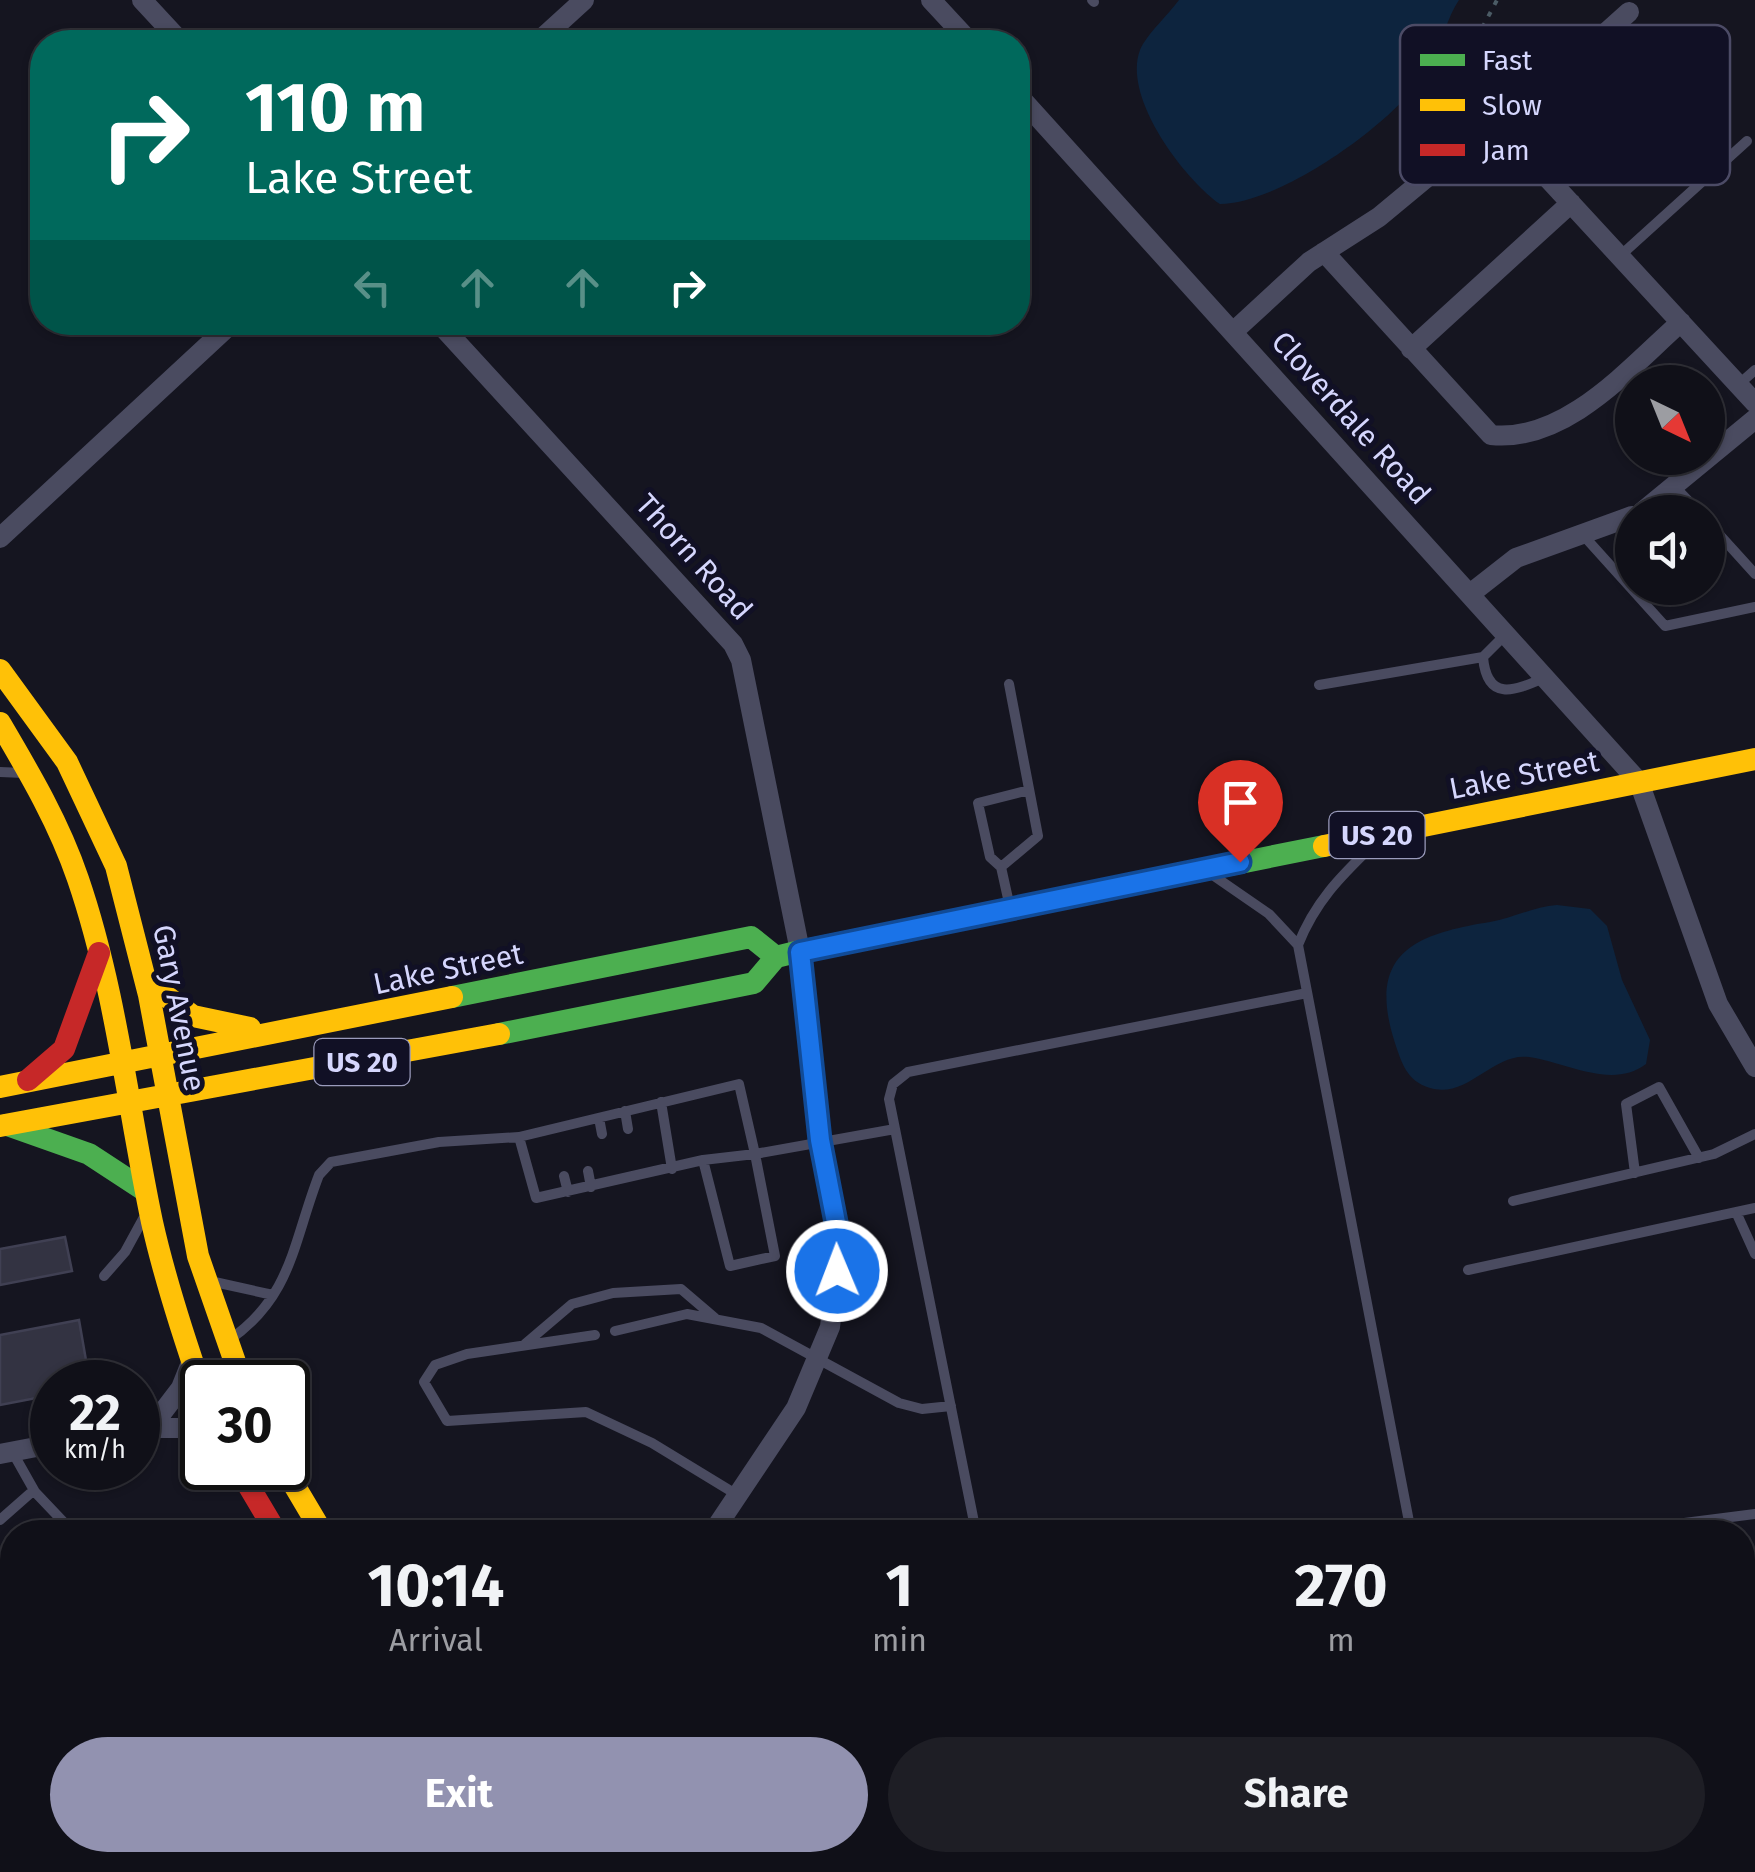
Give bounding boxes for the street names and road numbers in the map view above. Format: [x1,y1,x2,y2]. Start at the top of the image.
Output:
street label: Cloverdale Road [1264,324,1438,512]
street label: Thorn Road [628,487,760,627]
street label: Lake Street [1446,743,1602,807]
road number: US 20 [1330,812,1424,858]
street label: Gary Avenue [145,922,213,1094]
street label: Lake Street [370,936,526,1002]
road number: US 20 [314,1039,410,1085]

